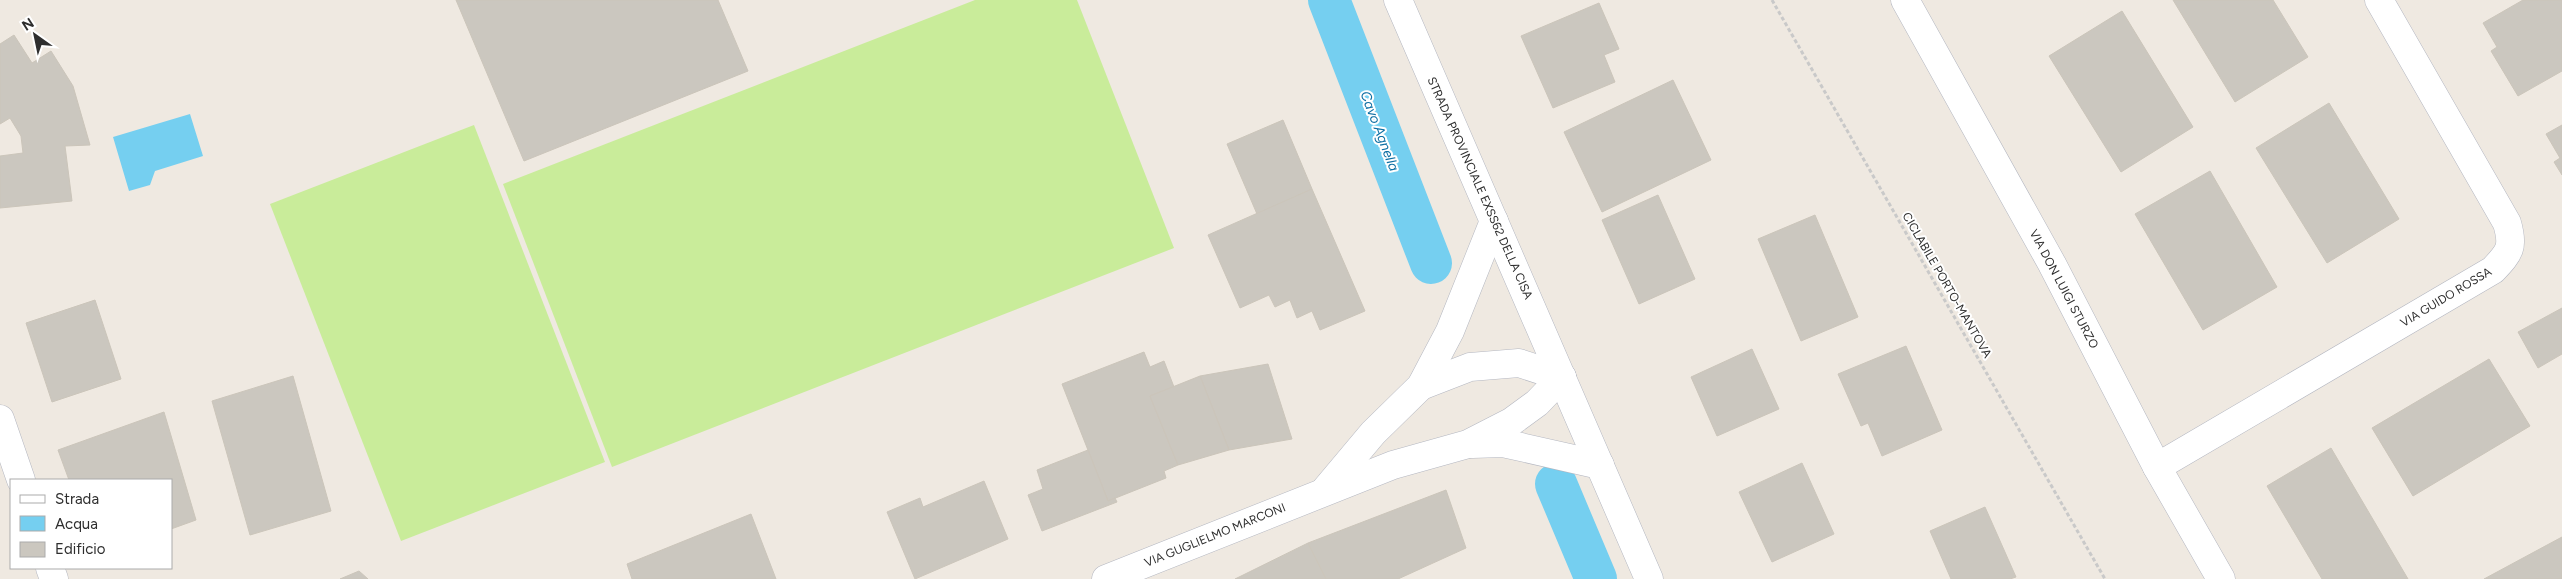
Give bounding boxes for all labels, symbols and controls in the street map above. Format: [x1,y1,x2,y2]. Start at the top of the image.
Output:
north arrow [10,10,60,60]
text: N [19,14,37,35]
street label: STRADA PROVINCIALE EXSS62 DELLA CISA [1424,75,1536,301]
water label: Cavo Agnella [1356,89,1403,174]
street label: CICLABILE PORTO-MANTOVA [1899,210,1995,360]
street label: VIA DON LUIGI STURZO [2027,227,2101,351]
street label: VIA GUIDO ROSSA [2398,264,2494,330]
legend [10,479,172,569]
text: Strada [55,490,99,508]
street label: VIA GUGLIELMO MARCONI [1142,500,1288,570]
text: Acqua [55,515,98,533]
text: Edificio [55,540,106,558]

